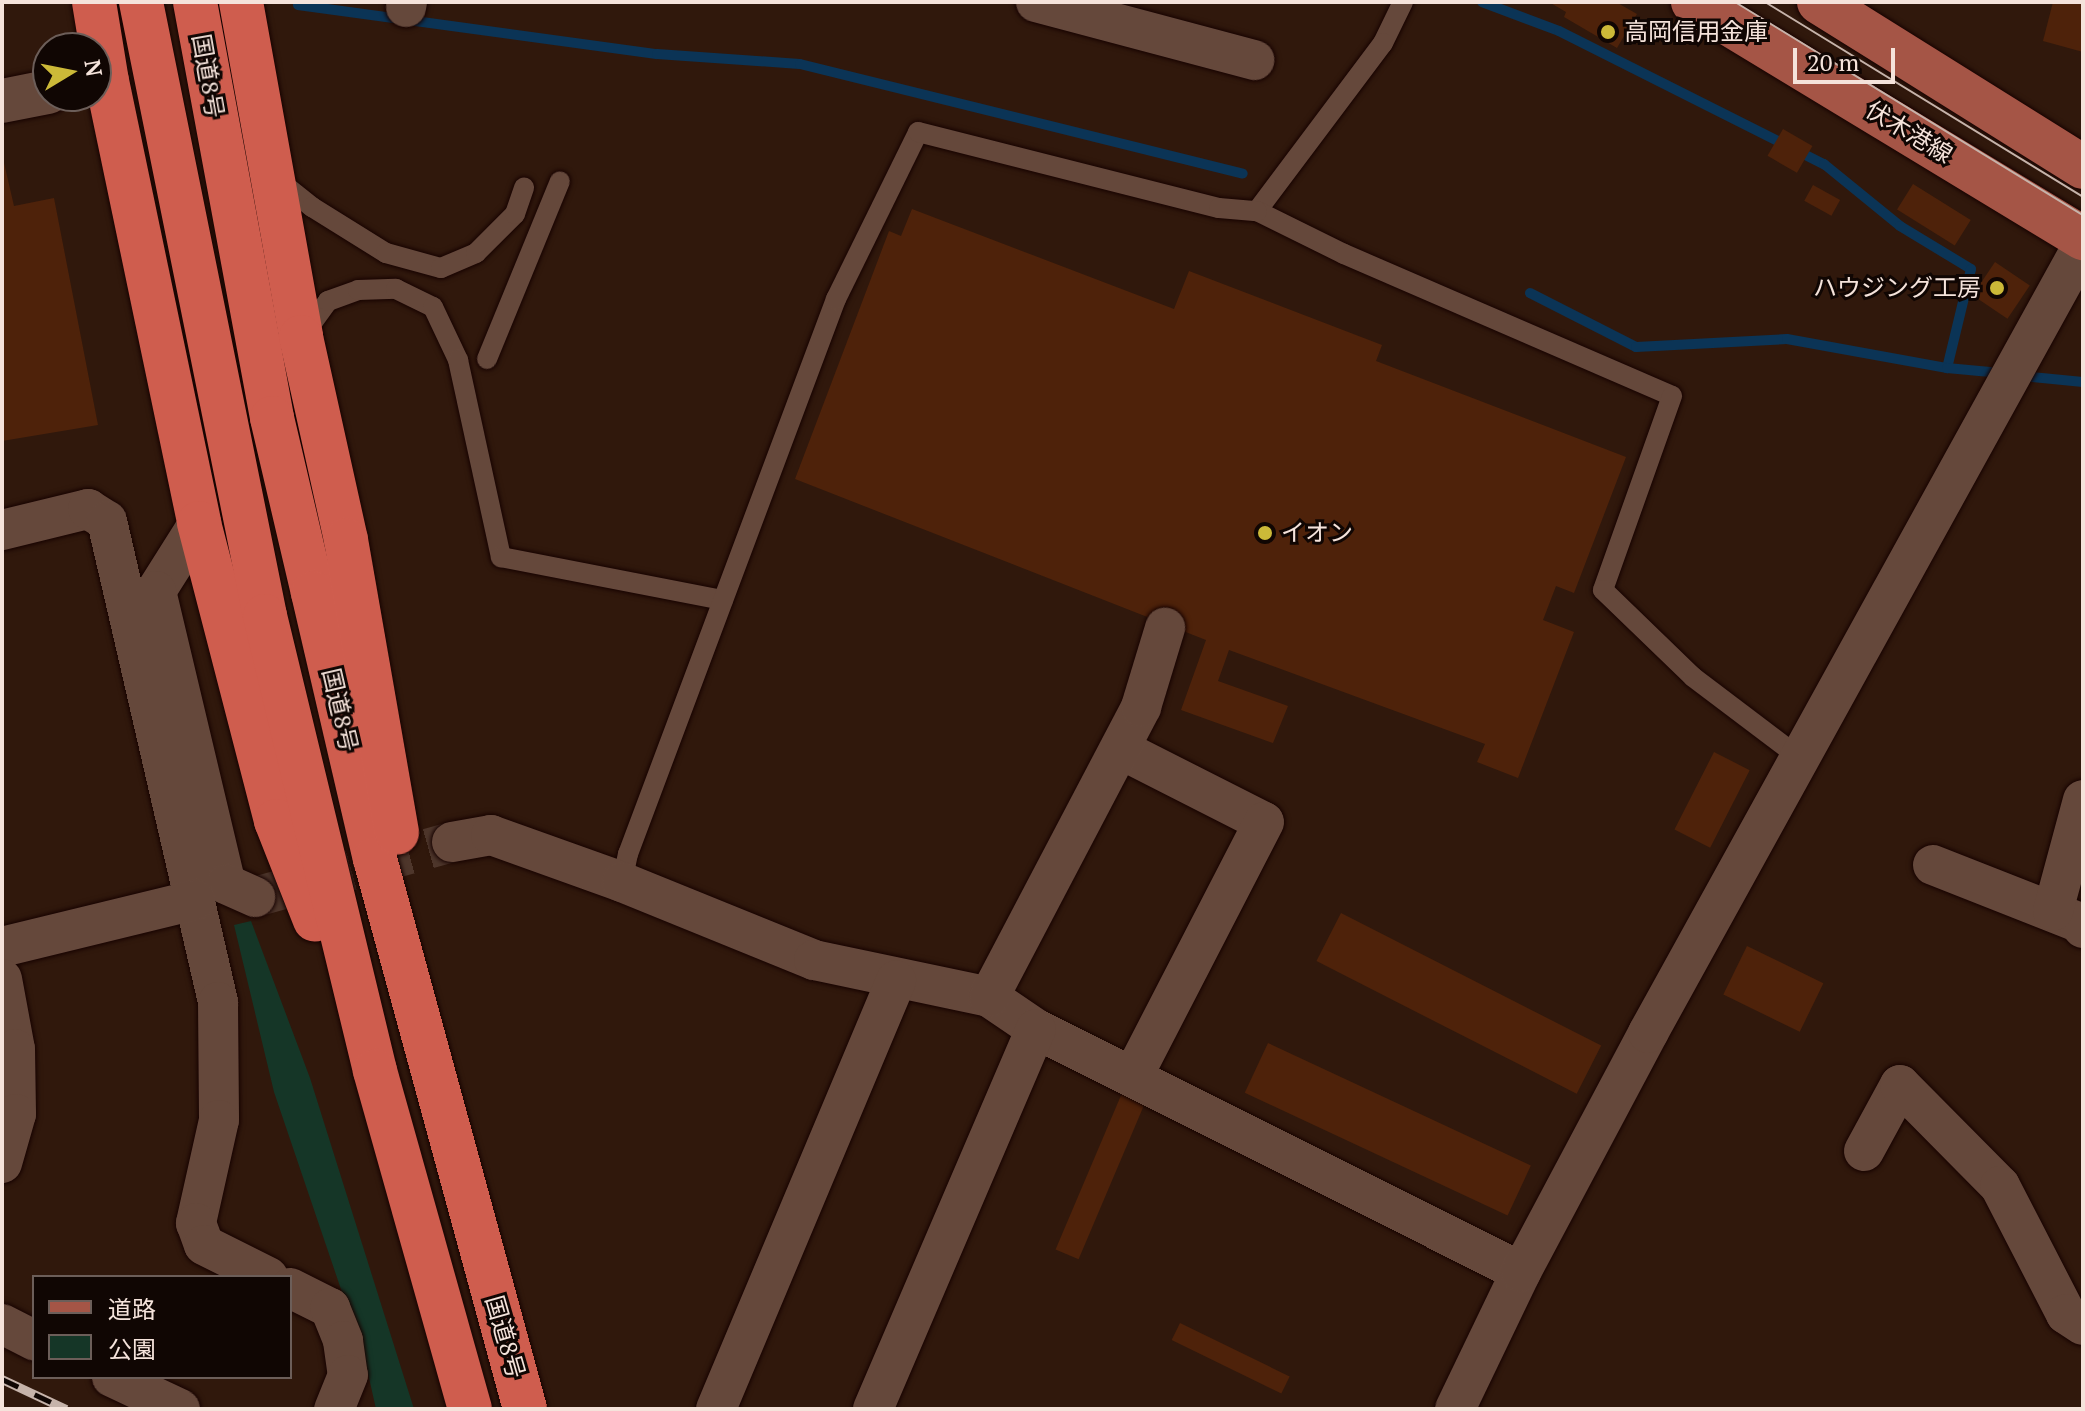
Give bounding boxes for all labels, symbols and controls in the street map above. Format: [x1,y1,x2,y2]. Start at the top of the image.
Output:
place label: 高岡信用金庫 [1624,18,1768,46]
marker: 高岡信用金庫 [1599,23,1617,41]
north arrow [32,32,112,112]
street label: 国道8号 [186,32,230,120]
scale bar [1797,32,1899,82]
text: 20 m [1807,46,1859,78]
text: N [78,57,110,79]
street label: 伏木港線 [1860,95,1958,169]
place label: ハウジング工房 [1813,274,1981,302]
marker: ハウジング工房 [1988,279,2006,297]
place label: イオン [1281,519,1353,547]
marker: イオン [1256,524,1274,542]
street label: 国道8号 [316,665,364,755]
legend [32,1275,292,1379]
street label: 国道8号 [479,1292,531,1382]
text: 道路 [108,1293,156,1325]
text: 公園 [108,1333,156,1365]

